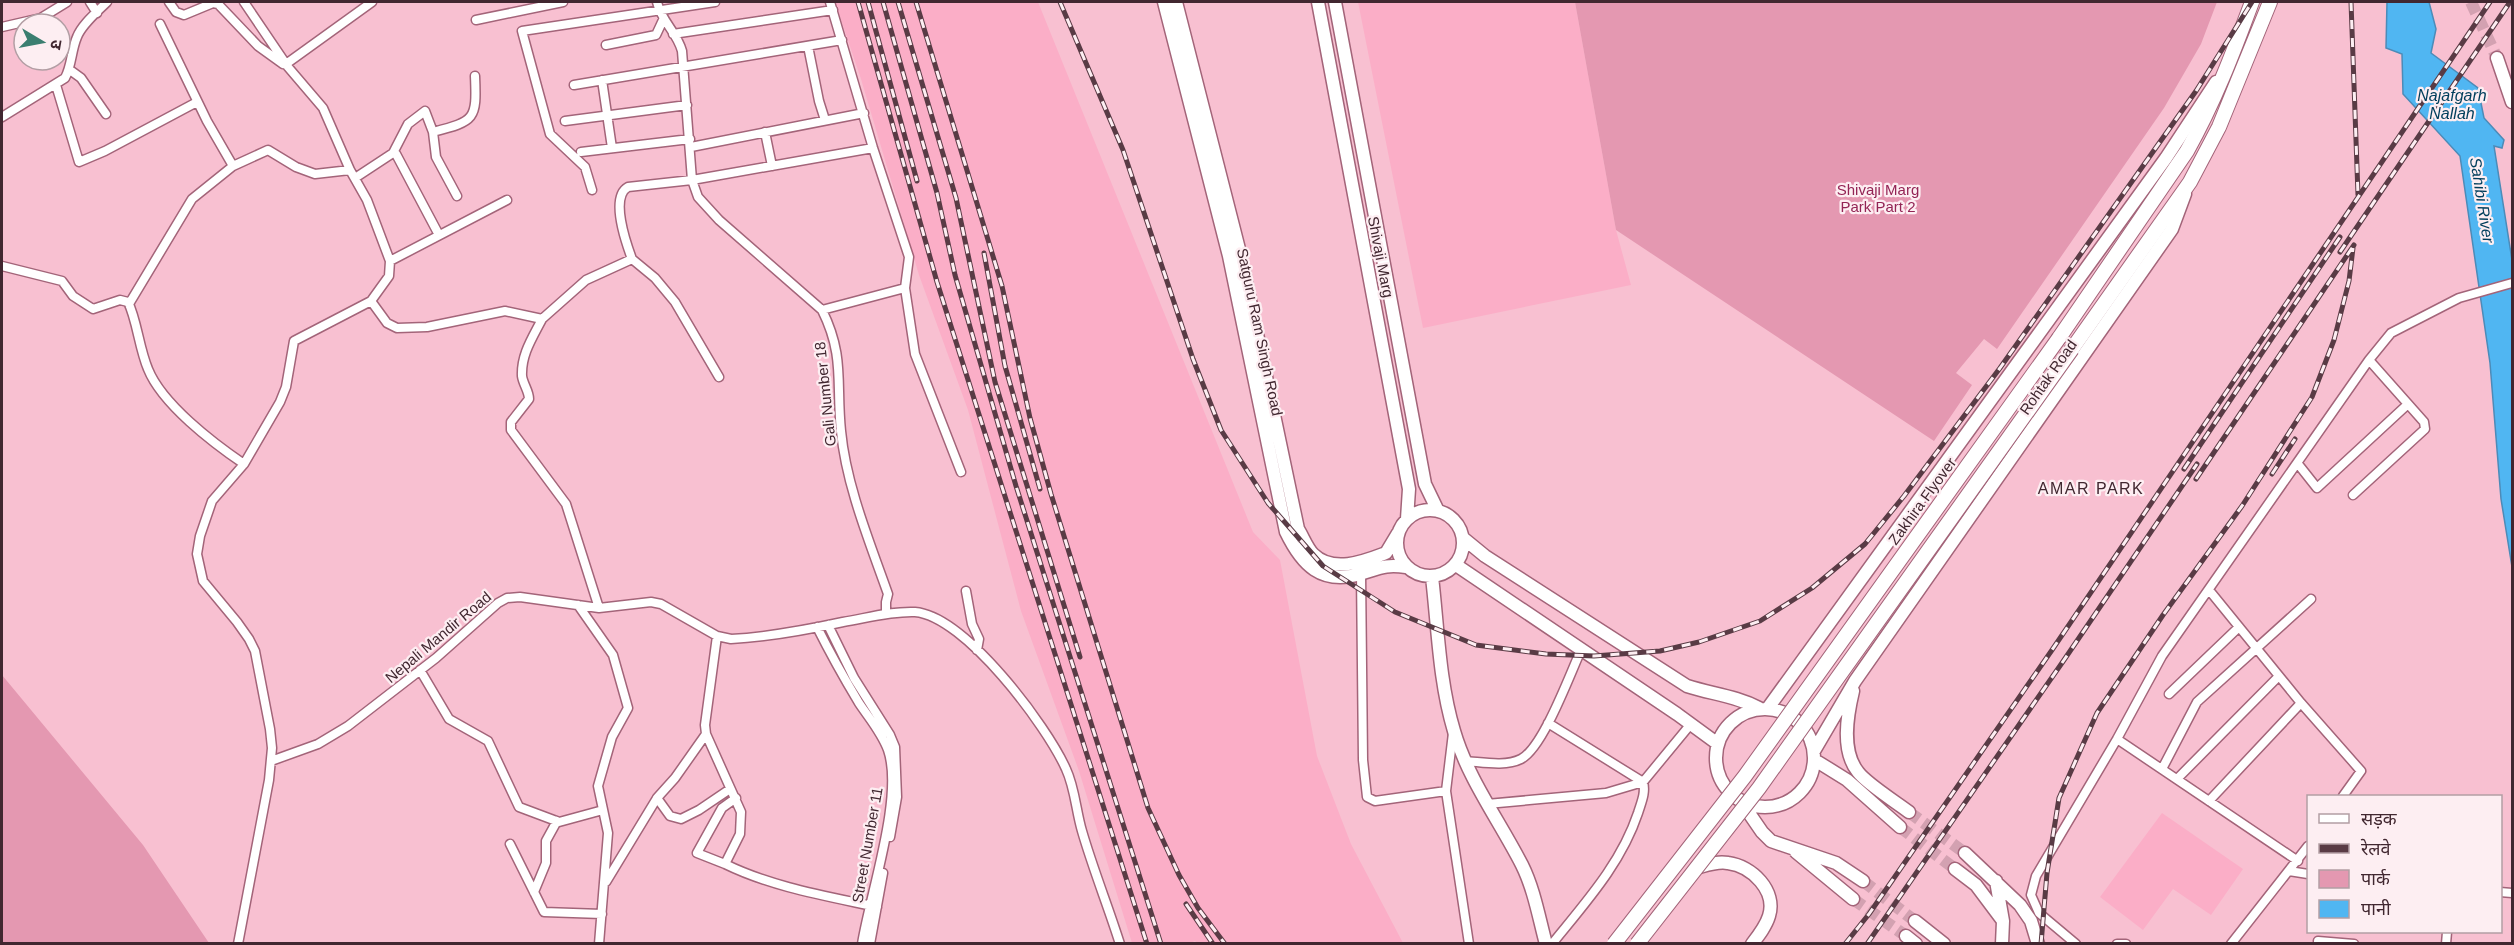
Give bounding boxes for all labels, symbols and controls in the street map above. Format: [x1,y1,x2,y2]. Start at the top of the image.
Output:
north arrow [12,12,72,72]
text: उ [47,38,65,51]
water label: Najafgarh Nallah [2417,87,2487,122]
water label: Sahibi River [2467,156,2497,245]
park label: Shivaji Marg Park Part 2 [1837,181,1919,215]
street label: Shivaji Marg [1365,215,1397,299]
street label: Satguru Ram Singh Road [1234,247,1286,417]
street label: Rohtak Road [2016,336,2080,418]
street label: Gali Number 18 [811,341,839,447]
street label: Zakhira Flyover [1885,454,1959,548]
district label: AMAR PARK [2038,480,2144,497]
street label: Nepali Mandir Road [382,588,494,686]
street label: Street Number 11 [848,786,886,904]
legend [2307,795,2502,933]
text: सड़क [2361,809,2398,829]
text: रेलवे [2360,838,2392,859]
text: पार्क [2361,868,2391,889]
text: पानी [2361,899,2391,919]

